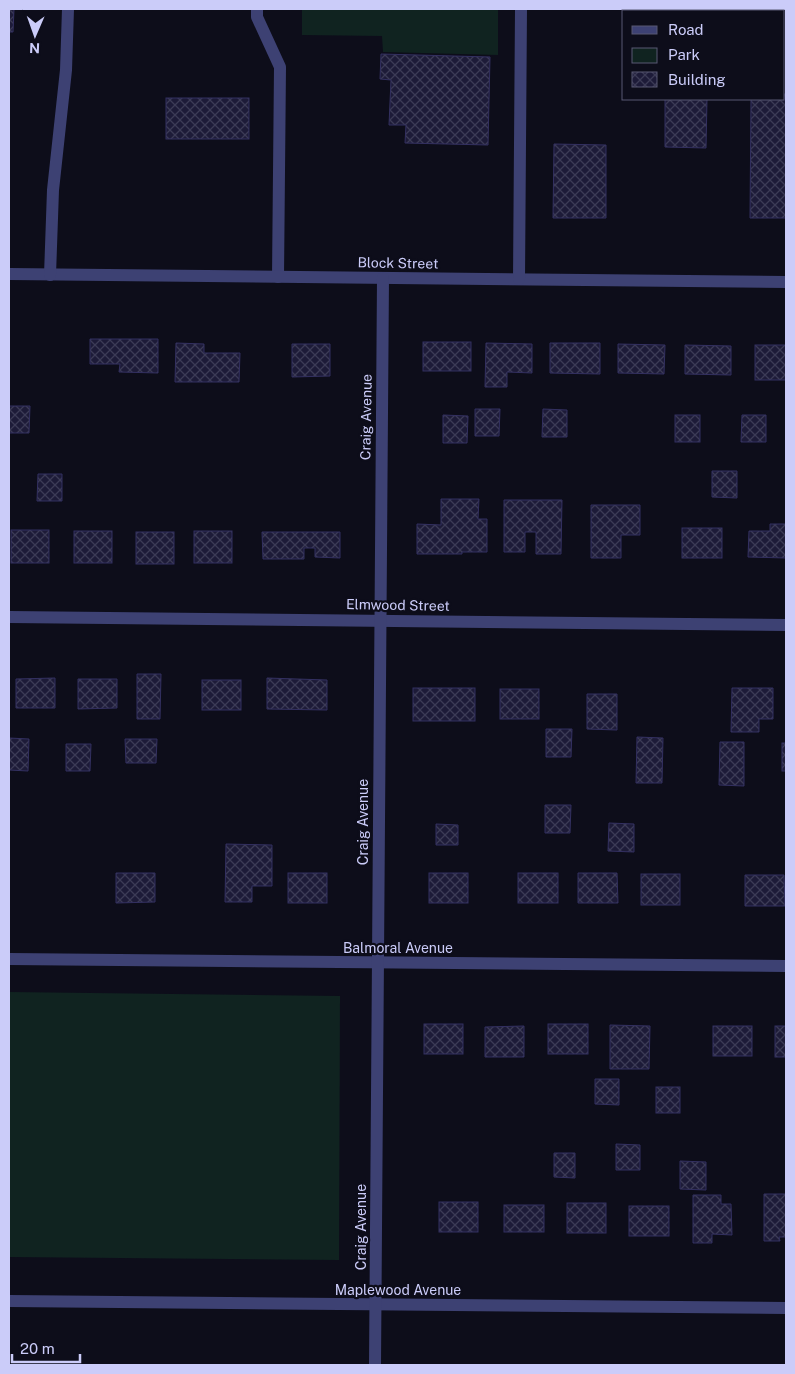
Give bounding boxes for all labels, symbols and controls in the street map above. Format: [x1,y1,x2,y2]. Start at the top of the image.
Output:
north arrow [10,10,60,60]
legend [622,10,785,100]
text: Road [668,21,704,38]
text: N [29,40,40,56]
text: Park [668,46,700,63]
text: Building [668,71,726,88]
street label: Block Street [357,254,439,272]
street label: Craig Avenue [357,374,375,460]
street label: Elmwood Street [346,596,450,614]
street label: Craig Avenue [355,779,371,865]
street label: Balmoral Avenue [343,940,453,956]
street label: Craig Avenue [353,1184,369,1270]
street label: Maplewood Avenue [335,1282,461,1298]
scale bar [12,1332,80,1364]
text: 20 m [20,1340,55,1357]

